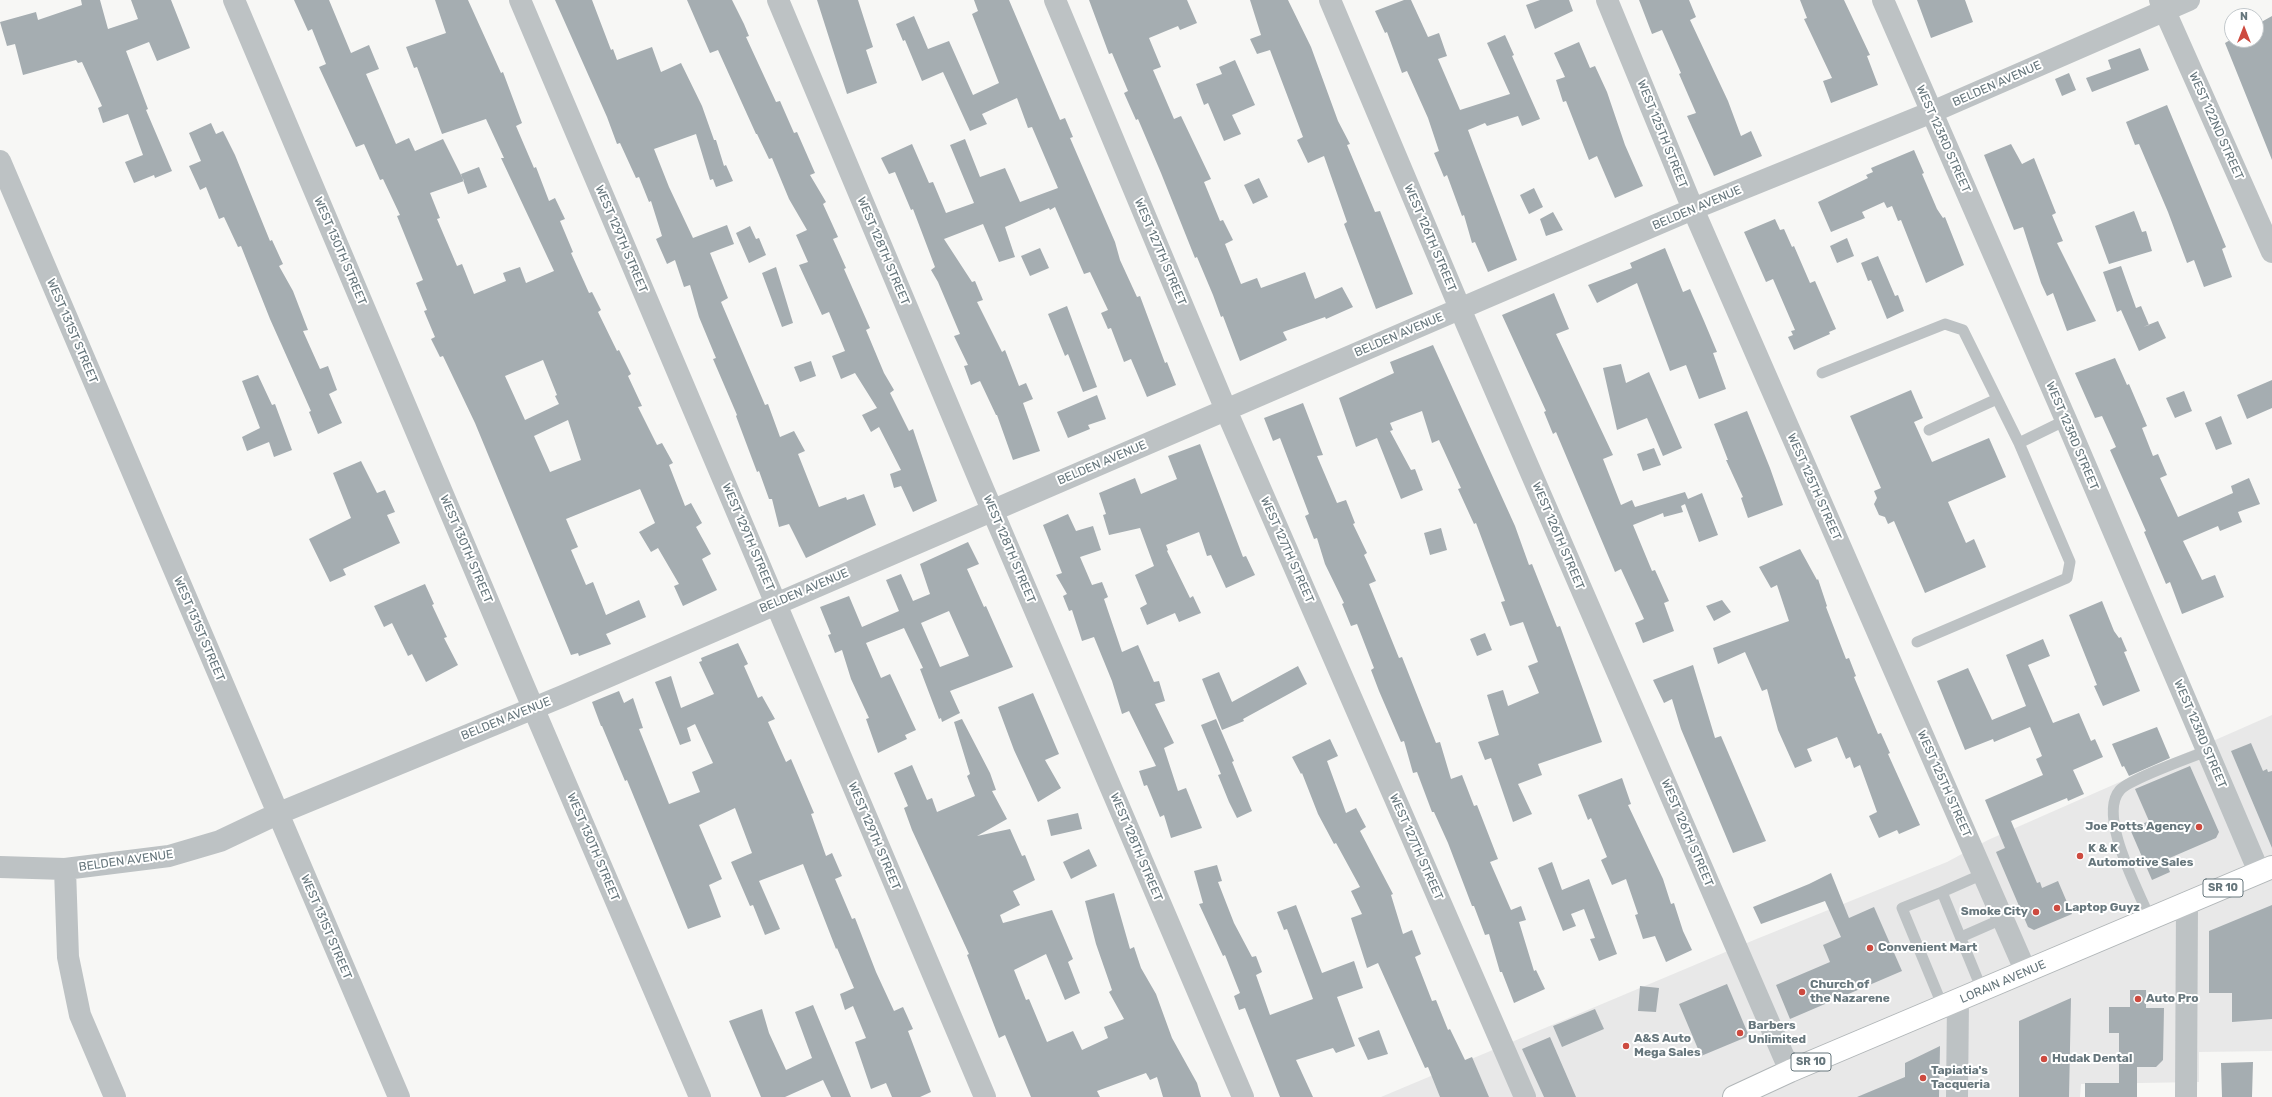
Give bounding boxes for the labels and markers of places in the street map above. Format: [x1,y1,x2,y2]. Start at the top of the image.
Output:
place label: Joe Potts Agency [2085,820,2191,834]
marker: Joe Potts Agency [2194,822,2204,832]
place label: K & K Automotive Sales [2088,842,2193,870]
marker: K & K Automotive Sales [2075,851,2085,861]
place label: Laptop Guyz [2065,901,2140,915]
marker: Laptop Guyz [2052,903,2062,913]
place label: Smoke City [1961,905,2028,919]
marker: Smoke City [2031,907,2041,917]
place label: Convenient Mart [1878,941,1977,955]
marker: Convenient Mart [1865,943,1875,953]
place label: Church of the Nazarene [1810,978,1890,1006]
marker: Church of the Nazarene [1797,987,1807,997]
place label: Auto Pro [2146,992,2199,1006]
marker: Auto Pro [2133,994,2143,1004]
place label: Barbers Unlimited [1748,1019,1806,1047]
marker: Barbers Unlimited [1735,1028,1745,1038]
place label: A&S Auto Mega Sales [1634,1032,1701,1060]
marker: A&S Auto Mega Sales [1621,1041,1631,1051]
place label: Hudak Dental [2052,1052,2132,1066]
marker: Hudak Dental [2039,1054,2049,1064]
place label: Tapiatia's Tacqueria [1931,1064,1990,1092]
marker: Tapiatia's Tacqueria [1918,1073,1928,1083]

